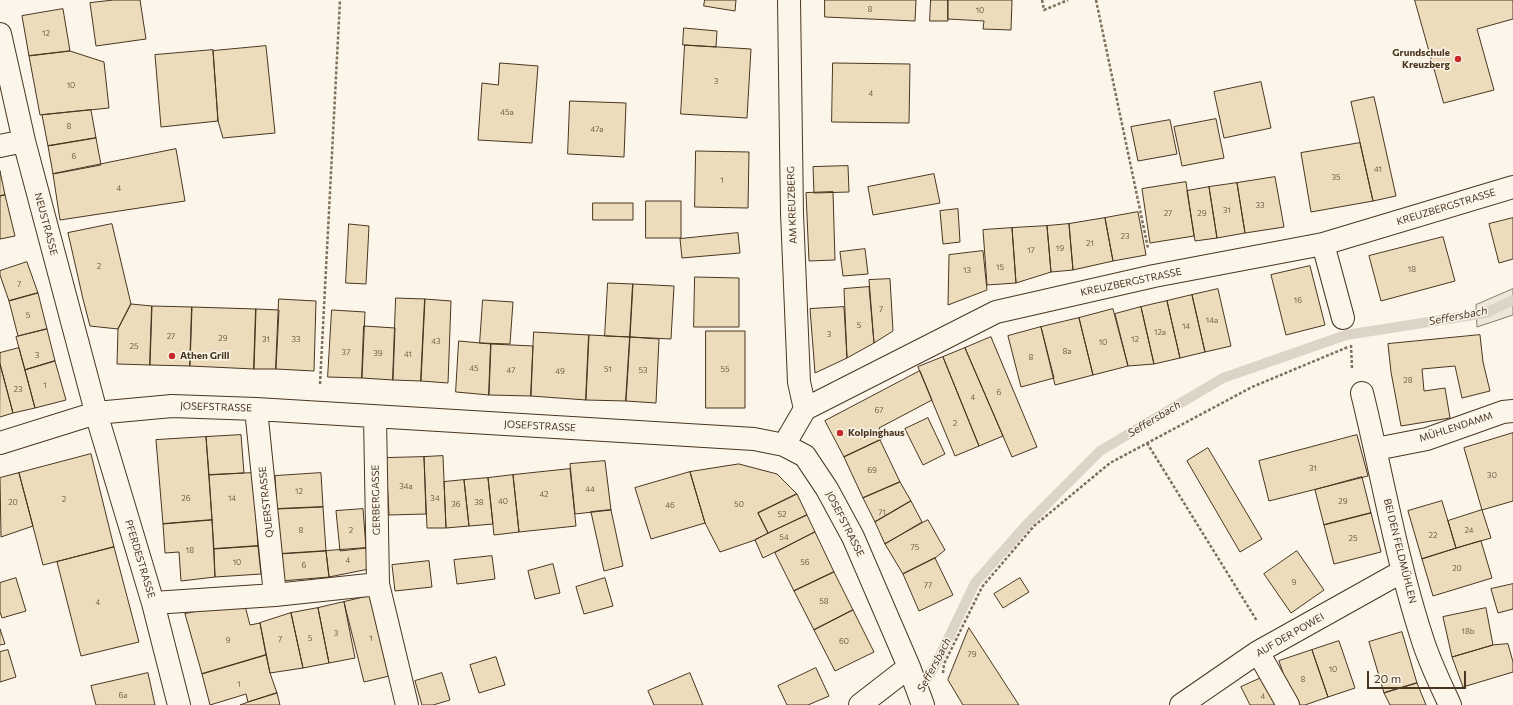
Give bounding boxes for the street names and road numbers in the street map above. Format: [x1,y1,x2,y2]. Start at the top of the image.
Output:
street label: AM KREUZBERG [785,166,799,244]
street label: KREUZBERGSTRASSE [1395,186,1497,228]
street label: NEUSTRASSE [32,191,60,257]
street label: KREUZBERGSTRASSE [1079,265,1183,299]
street label: JOSEFSTRASSE [180,400,252,414]
street label: MÜHLENDAMM [1418,409,1494,445]
street label: JOSEFSTRASSE [504,418,576,434]
street label: GERBERGASSE [369,465,383,535]
street label: QUERSTRASSE [256,466,276,538]
street label: JOSEFSTRASSE [823,489,867,559]
street label: BEI DEN FELDMÜHLEN [1381,497,1419,605]
street label: PFERDESTRASSE [122,518,158,600]
street label: AUF DER POWEI [1254,611,1326,659]

